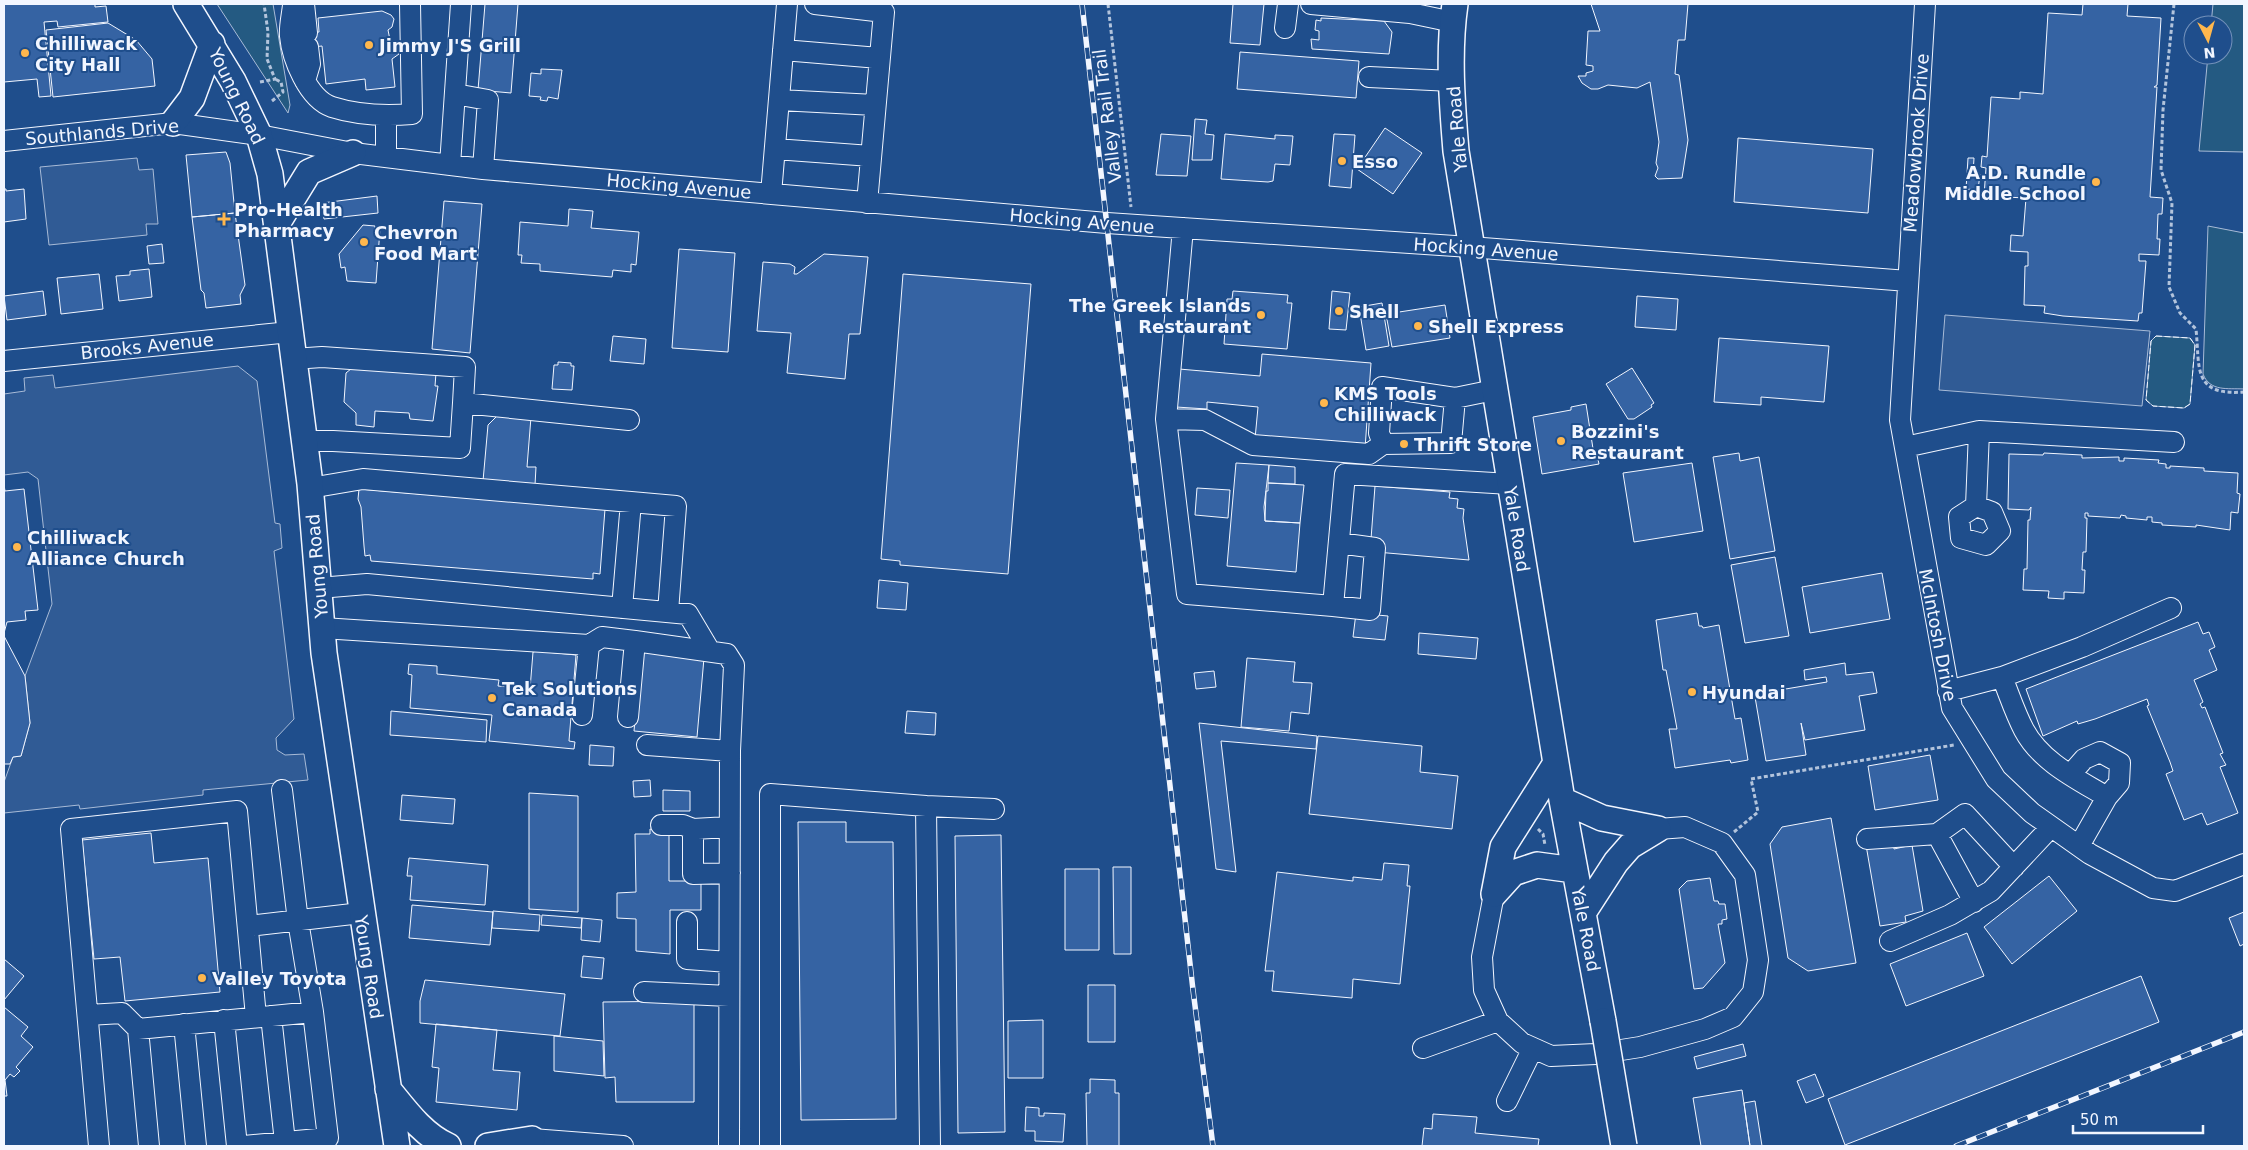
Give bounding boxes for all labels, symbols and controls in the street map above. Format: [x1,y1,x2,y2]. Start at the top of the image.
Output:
north arrow [2183,15,2233,65]
place label: Chilliwack City Hall [35,33,138,75]
place label: Jimmy J'S Grill [377,35,521,56]
marker: Jimmy J'S Grill [363,39,375,51]
street label: Young Road [204,43,269,148]
text: N [2203,44,2216,61]
marker: Chilliwack City Hall [19,47,31,59]
street label: Valley Rail Trail [1088,48,1126,184]
street label: Meadowbrook Drive [1899,53,1933,233]
street label: Yale Road [1443,85,1471,174]
street label: Southlands Drive [24,115,180,149]
place label: Esso [1352,151,1398,172]
marker: Esso [1336,155,1348,167]
place label: A.D. Rundle Middle School [1944,162,2086,204]
street label: Hocking Avenue [606,169,752,203]
marker: A.D. Rundle Middle School [2090,176,2102,188]
place label: Pro-Health Pharmacy [234,199,343,241]
street label: Hocking Avenue [1009,204,1155,238]
marker: Pro-Health Pharmacy [218,213,230,225]
place label: Chevron Food Mart [374,222,477,264]
street label: Hocking Avenue [1413,233,1559,265]
marker: Chevron Food Mart [358,236,370,248]
place label: The Greek Islands Restaurant [1069,295,1251,337]
place label: Shell [1349,301,1399,322]
marker: Shell [1333,305,1345,317]
marker: The Greek Islands Restaurant [1255,309,1267,321]
place label: Shell Express [1428,316,1564,337]
marker: Shell Express [1412,320,1424,332]
street label: Brooks Avenue [79,329,215,363]
place label: KMS Tools Chilliwack [1334,383,1437,425]
marker: KMS Tools Chilliwack [1318,397,1330,409]
place label: Bozzini's Restaurant [1571,421,1684,463]
place label: Thrift Store [1414,434,1532,455]
marker: Bozzini's Restaurant [1555,435,1567,447]
marker: Thrift Store [1398,438,1410,450]
street label: Yale Road [1500,484,1534,573]
street label: Young Road [302,513,332,620]
place label: Chilliwack Alliance Church [27,527,185,569]
marker: Chilliwack Alliance Church [11,541,23,553]
street label: McIntosh Drive [1915,567,1961,703]
place label: Tek Solutions Canada [502,678,637,720]
place label: Hyundai [1702,682,1786,703]
marker: Hyundai [1686,686,1698,698]
marker: Tek Solutions Canada [486,692,498,704]
street label: Yale Road [1567,884,1605,973]
street label: Young Road [350,913,388,1020]
place label: Valley Toyota [212,968,347,989]
marker: Valley Toyota [196,972,208,984]
scale bar [2073,1102,2203,1134]
text: 50 m [2080,1111,2118,1129]

